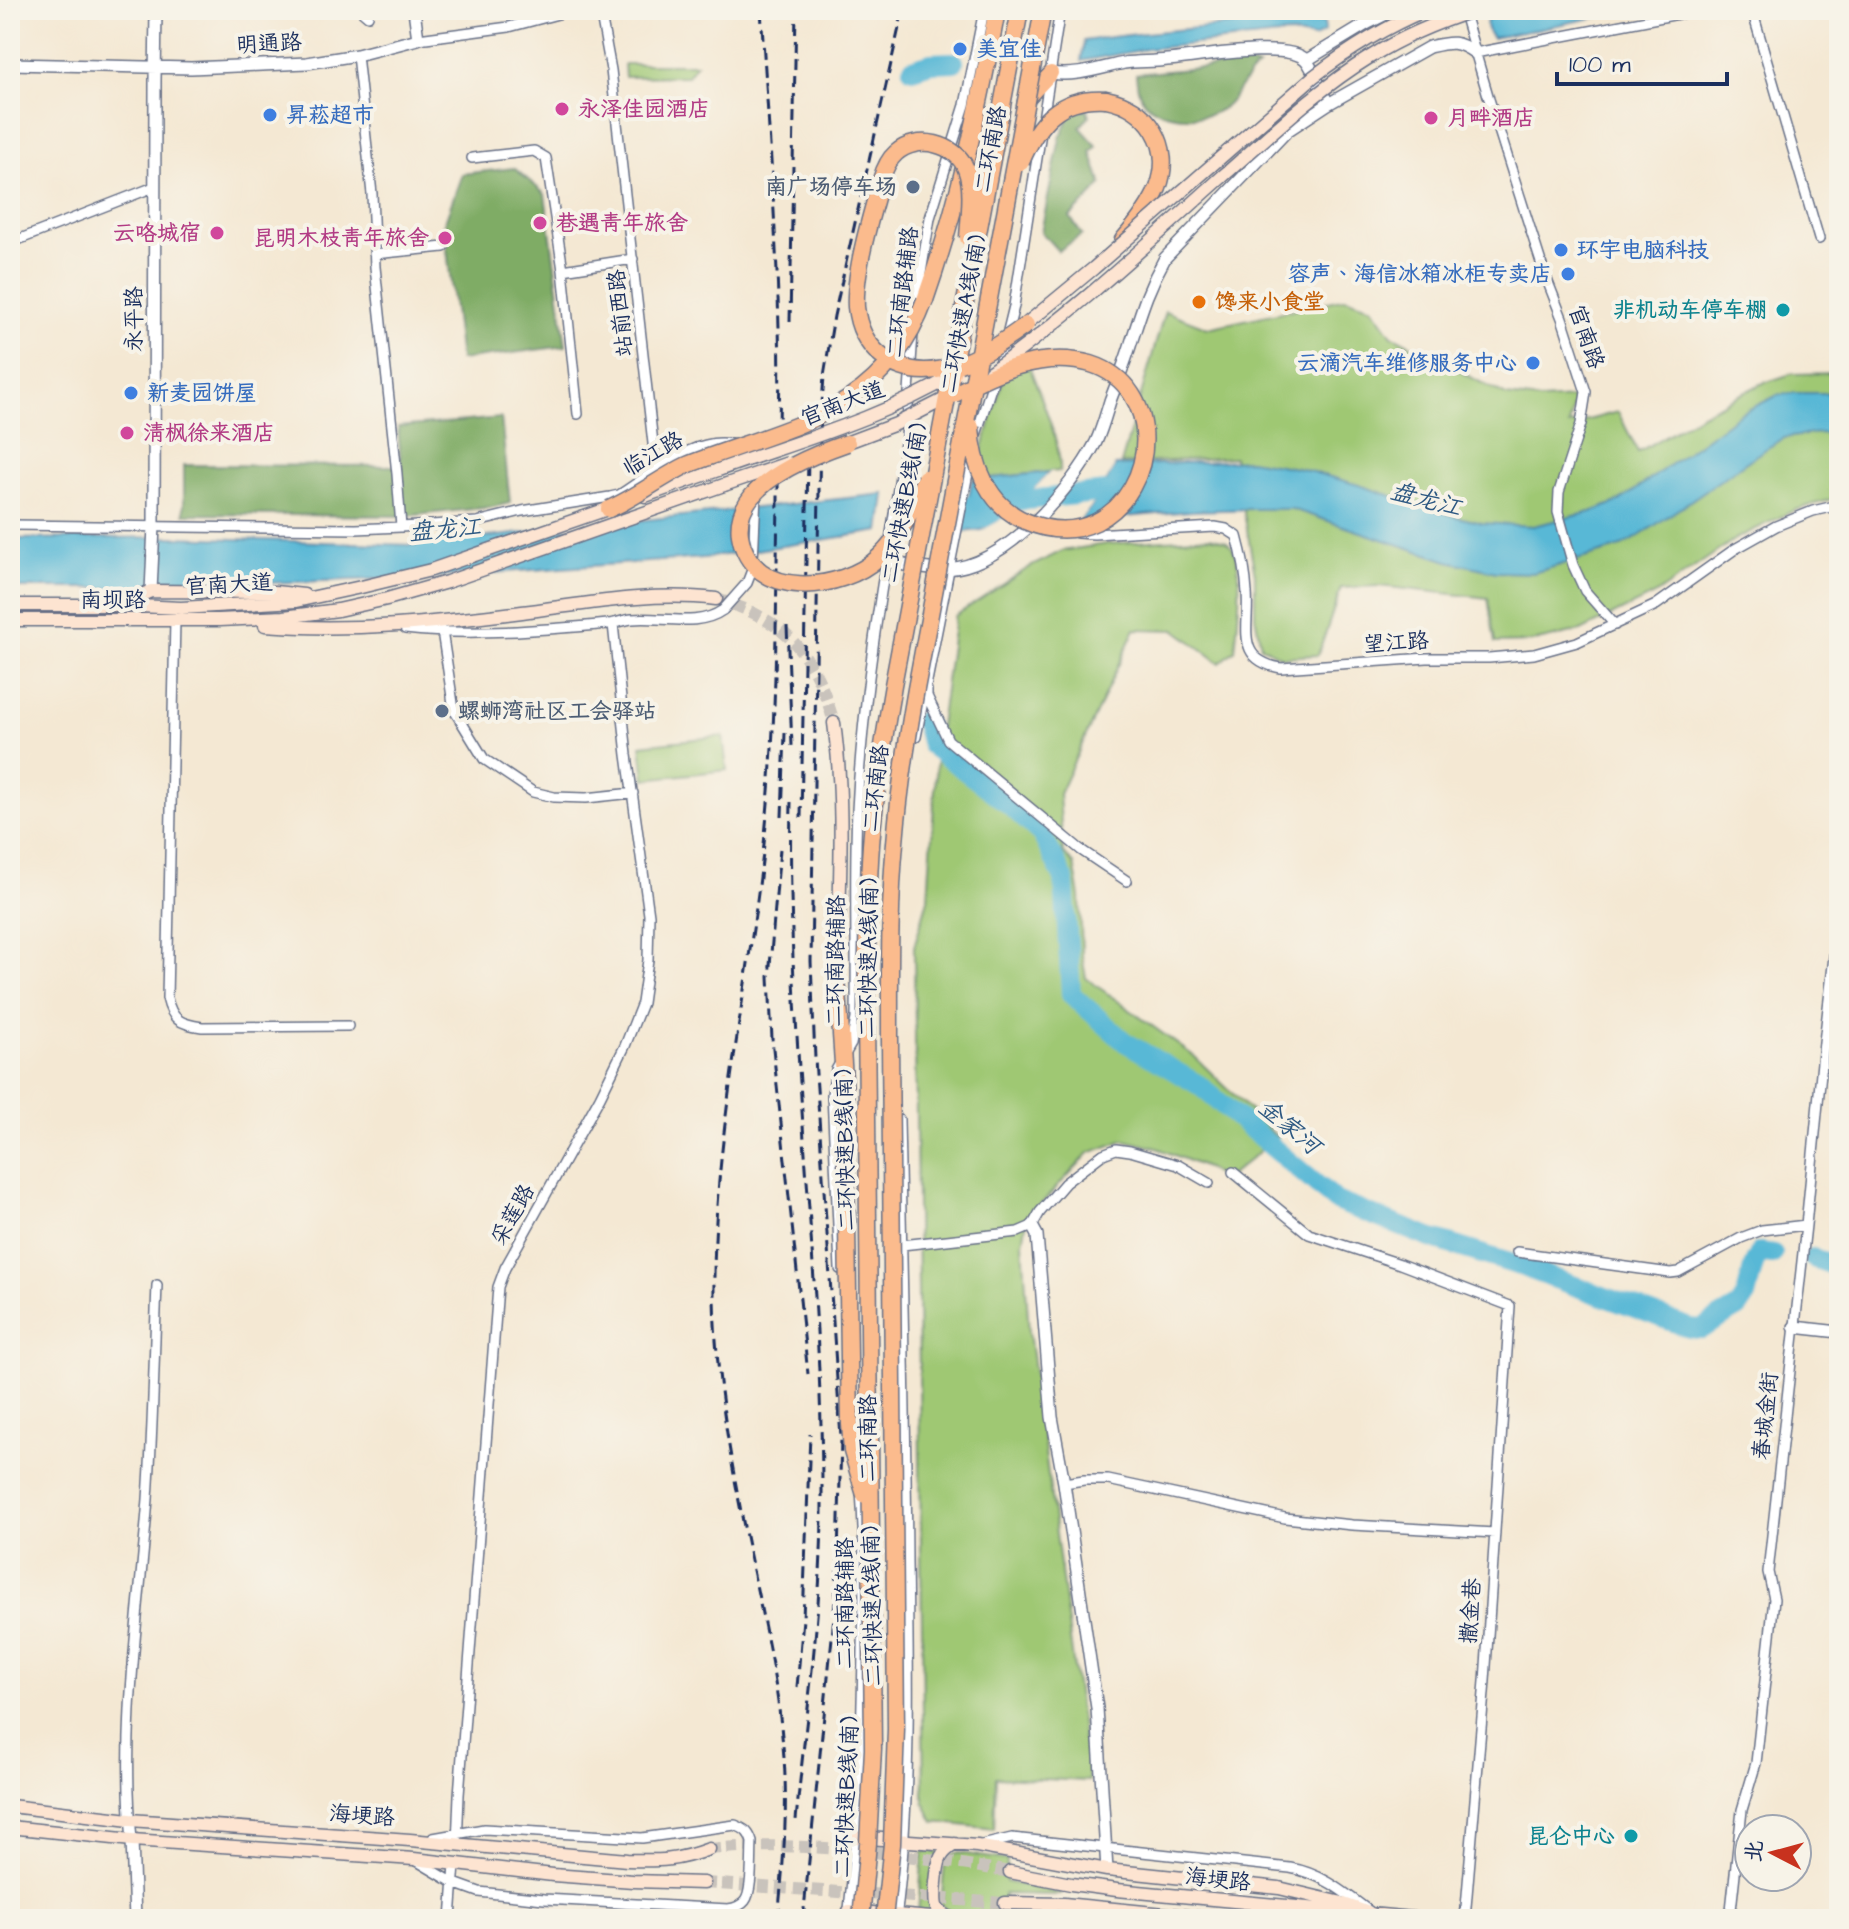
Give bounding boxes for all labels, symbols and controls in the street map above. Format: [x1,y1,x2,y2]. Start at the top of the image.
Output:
street label: 明通路 [235,27,303,61]
place label: 美宜佳 [976,34,1042,65]
scale bar [1557,36,1727,86]
marker: 美宜佳 [951,40,969,58]
text: 100 m [1569,48,1631,82]
place label: 永泽佳园酒店 [578,94,710,125]
place label: 昇菘超市 [286,100,374,131]
marker: 永泽佳园酒店 [553,100,571,118]
street label: 二环南路 [967,103,1015,195]
place label: 月畔酒店 [1447,103,1535,134]
marker: 昇菘超市 [261,106,279,124]
marker: 月畔酒店 [1422,109,1440,127]
place label: 南广场停车场 [765,172,897,203]
marker: 南广场停车场 [904,178,922,196]
place label: 巷遇青年旅舍 [556,208,688,239]
marker: 巷遇青年旅舍 [531,214,549,232]
place label: 云咯城宿 [113,218,201,249]
place label: 昆明木枝青年旅舍 [253,223,429,254]
marker: 云咯城宿 [208,224,226,242]
street label: 二环南路辅路 [880,225,926,359]
marker: 昆明木枝青年旅舍 [436,229,454,247]
street label: 二环快速A线(南) [933,232,995,396]
place label: 环宇电脑科技 [1577,235,1709,266]
marker: 环宇电脑科技 [1552,241,1570,259]
place label: 容声、海信冰箱冰柜专卖店 [1288,259,1552,290]
marker: 容声、海信冰箱冰柜专卖店 [1559,265,1577,283]
street label: 站前西路 [601,268,641,358]
street label: 永平路 [119,286,150,352]
place label: 馋来小食堂 [1215,287,1325,318]
marker: 馋来小食堂 [1190,293,1208,311]
place label: 非机动车停车棚 [1613,295,1767,326]
street label: 官南路 [1561,301,1611,373]
marker: 非机动车停车棚 [1774,301,1792,319]
place label: 云滴汽车维修服务中心 [1297,348,1517,379]
marker: 云滴汽车维修服务中心 [1524,354,1542,372]
street label: 官南大道 [796,374,890,434]
place label: 新麦园饼屋 [147,378,257,409]
marker: 新麦园饼屋 [122,384,140,402]
place label: 清枫徐来酒店 [143,418,275,449]
street label: 二环快速B线(南) [874,420,936,585]
marker: 清枫徐来酒店 [118,424,136,442]
street label: 临江路 [617,424,689,484]
water label: 盘龙江 [1387,474,1466,526]
water label: 盘龙江 [408,510,483,550]
street label: 官南大道 [184,567,274,603]
street label: 南坝路 [80,585,146,616]
street label: 望江路 [1362,625,1430,661]
place label: 螺蛳湾社区工会驿站 [458,696,656,727]
marker: 螺蛳湾社区工会驿站 [433,702,451,720]
street label: 二环南路 [855,742,897,834]
street label: 二环快速A线(南) [852,877,886,1038]
street label: 二环南路辅路 [819,895,853,1027]
street label: 二环快速B线(南) [829,1069,863,1231]
water label: 金家河 [1250,1091,1331,1166]
street label: 采莲路 [483,1179,543,1251]
street label: 春城金街 [1746,1371,1786,1461]
street label: 二环南路 [853,1394,884,1482]
street label: 二环快速A线(南) [856,1525,890,1686]
street label: 二环南路辅路 [830,1537,861,1669]
street label: 撒金巷 [1453,1577,1489,1645]
street label: 二环快速B线(南) [827,1715,867,1879]
street label: 海埂路 [328,1798,396,1834]
north arrow [1733,1813,1813,1893]
place label: 昆仑中心 [1527,1821,1615,1852]
marker: 昆仑中心 [1622,1827,1640,1845]
text: 北 [1738,1838,1771,1864]
street label: 海埂路 [1184,1861,1252,1899]

